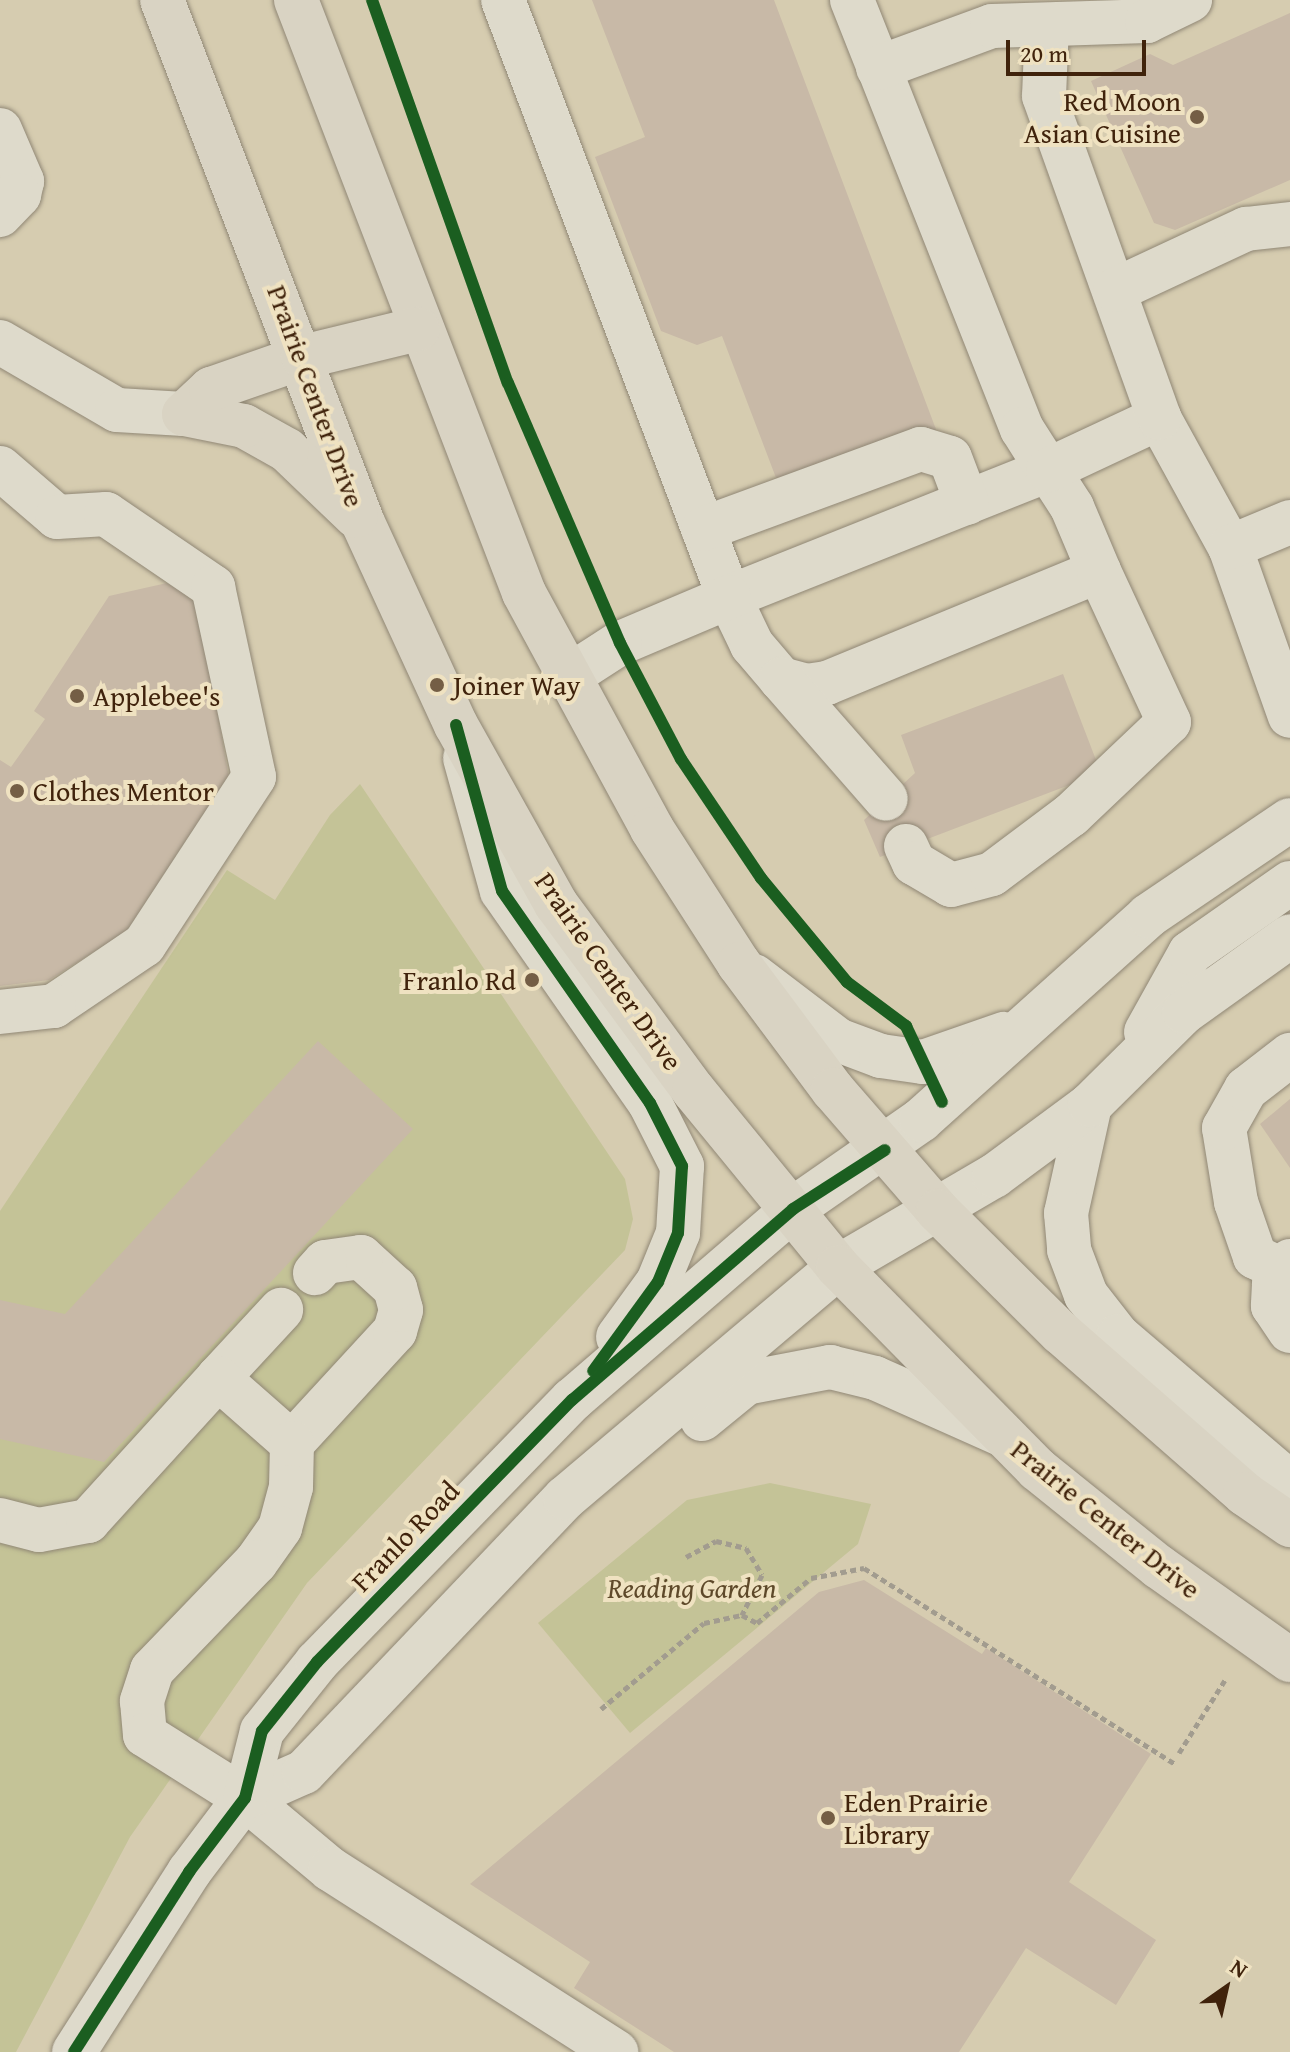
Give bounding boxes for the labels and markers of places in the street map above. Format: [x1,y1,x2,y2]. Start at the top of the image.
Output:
place label: Red Moon Asian Cuisine [1024,84,1181,150]
marker: Red Moon Asian Cuisine [1188,108,1206,126]
place label: Joiner Way [453,668,580,702]
marker: Joiner Way [428,676,446,694]
place label: Applebee's [93,679,220,713]
marker: Applebee's [68,687,86,705]
place label: Clothes Mentor [33,774,214,808]
marker: Clothes Mentor [8,782,26,800]
place label: Franlo Rd [403,963,516,997]
marker: Franlo Rd [523,971,541,989]
place label: Eden Prairie Library [844,1785,988,1851]
marker: Eden Prairie Library [819,1809,837,1827]

